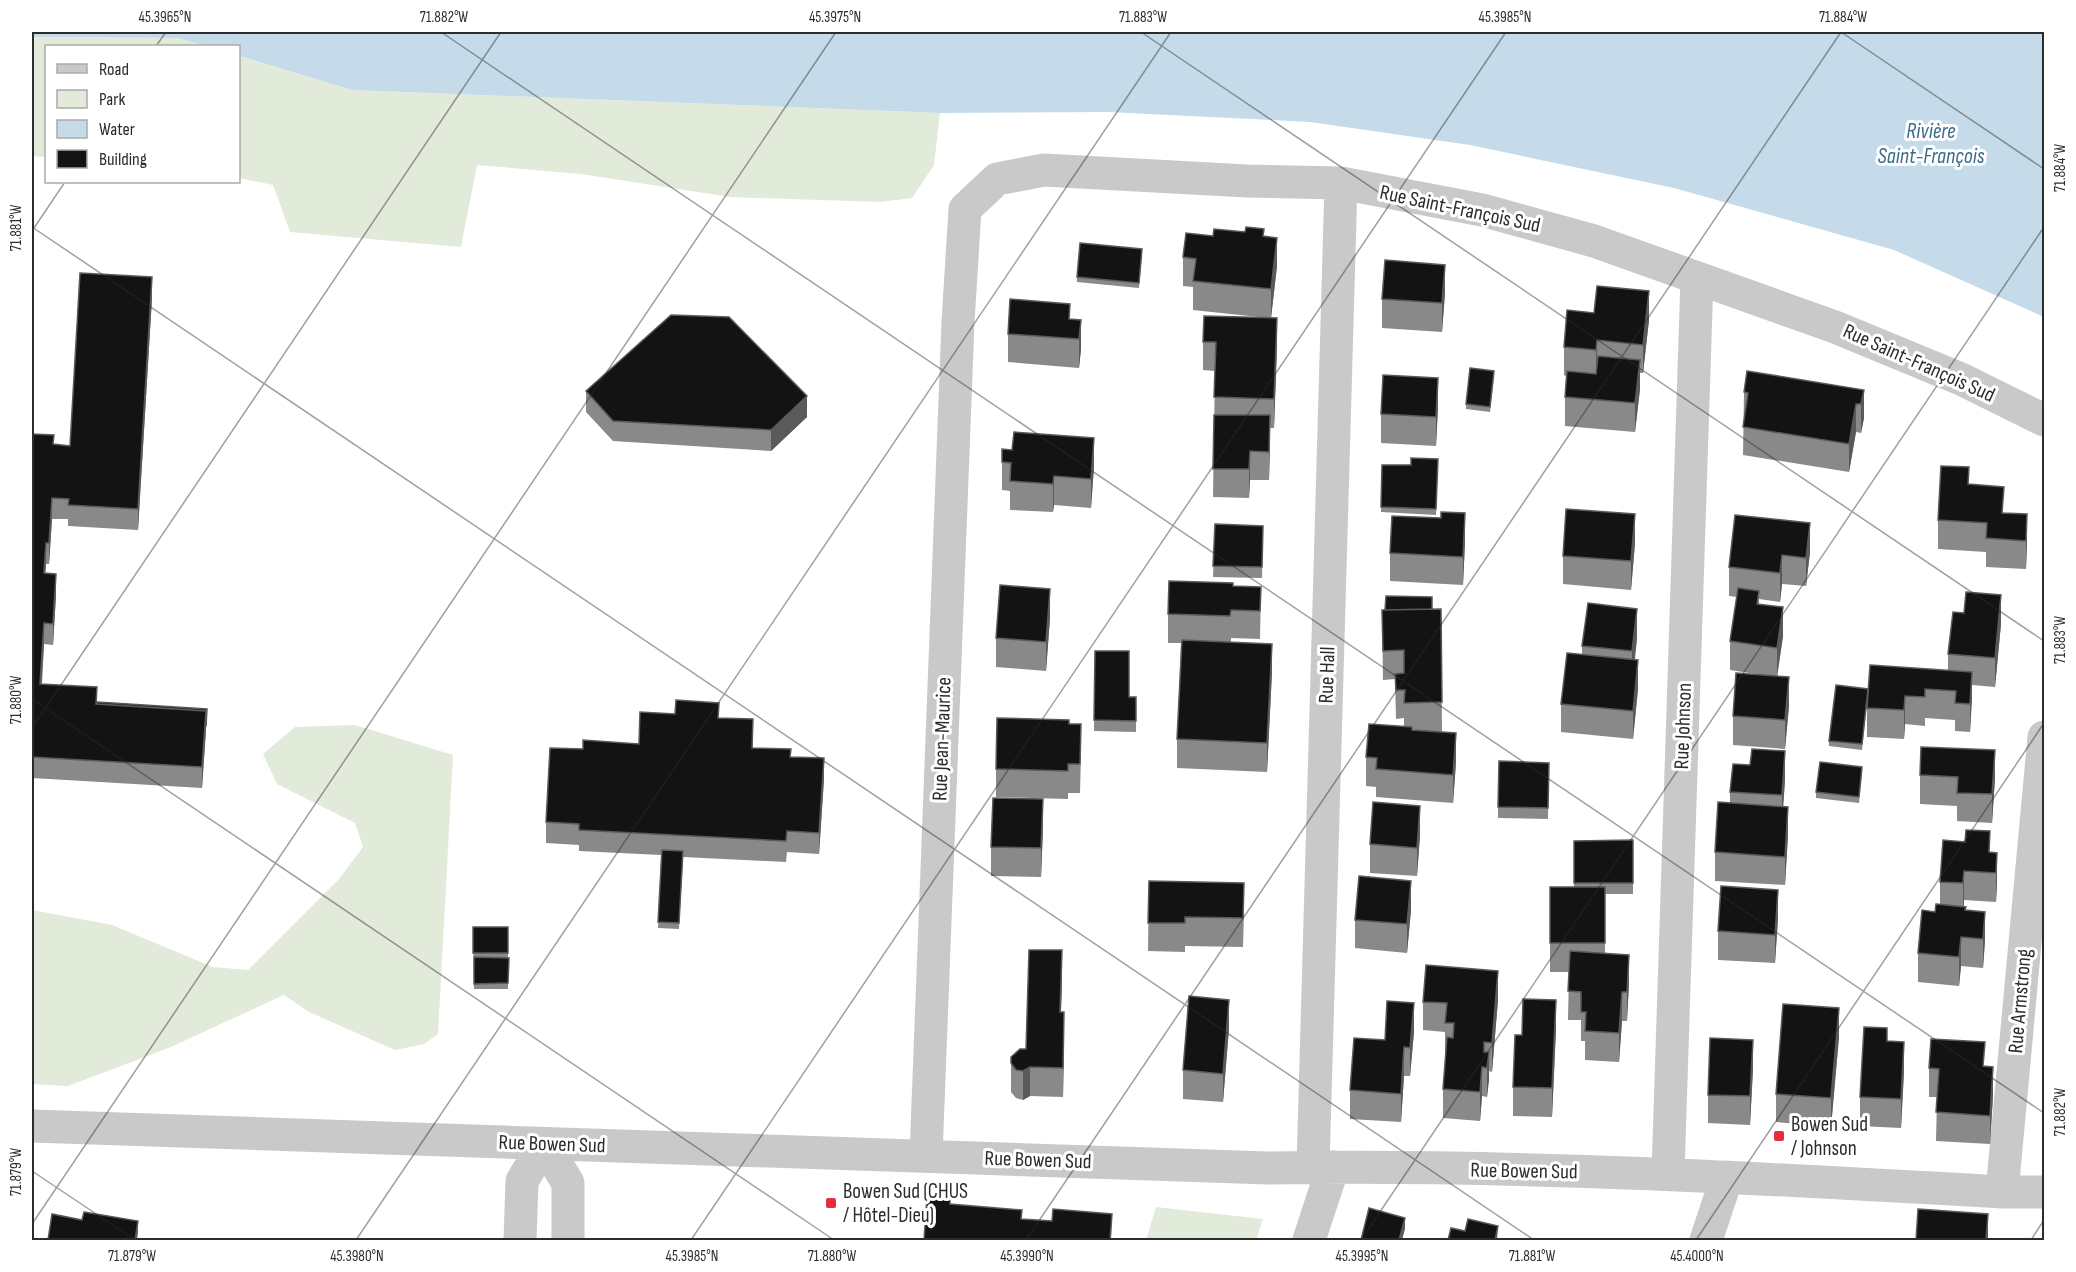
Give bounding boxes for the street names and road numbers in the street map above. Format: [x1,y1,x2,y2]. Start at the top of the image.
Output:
street label: Rue Saint-François Sud [1377,180,1543,238]
street label: Rue Saint-François Sud [1839,318,1999,408]
street label: Rue Hall [1314,646,1340,704]
street label: Rue Jean-Maurice [927,677,957,801]
street label: Rue Johnson [1669,682,1697,770]
street label: Rue Armstrong [2003,948,2037,1054]
street label: Rue Bowen Sud [498,1130,606,1158]
street label: Rue Bowen Sud [984,1146,1092,1174]
street label: Rue Bowen Sud [1470,1158,1578,1184]

